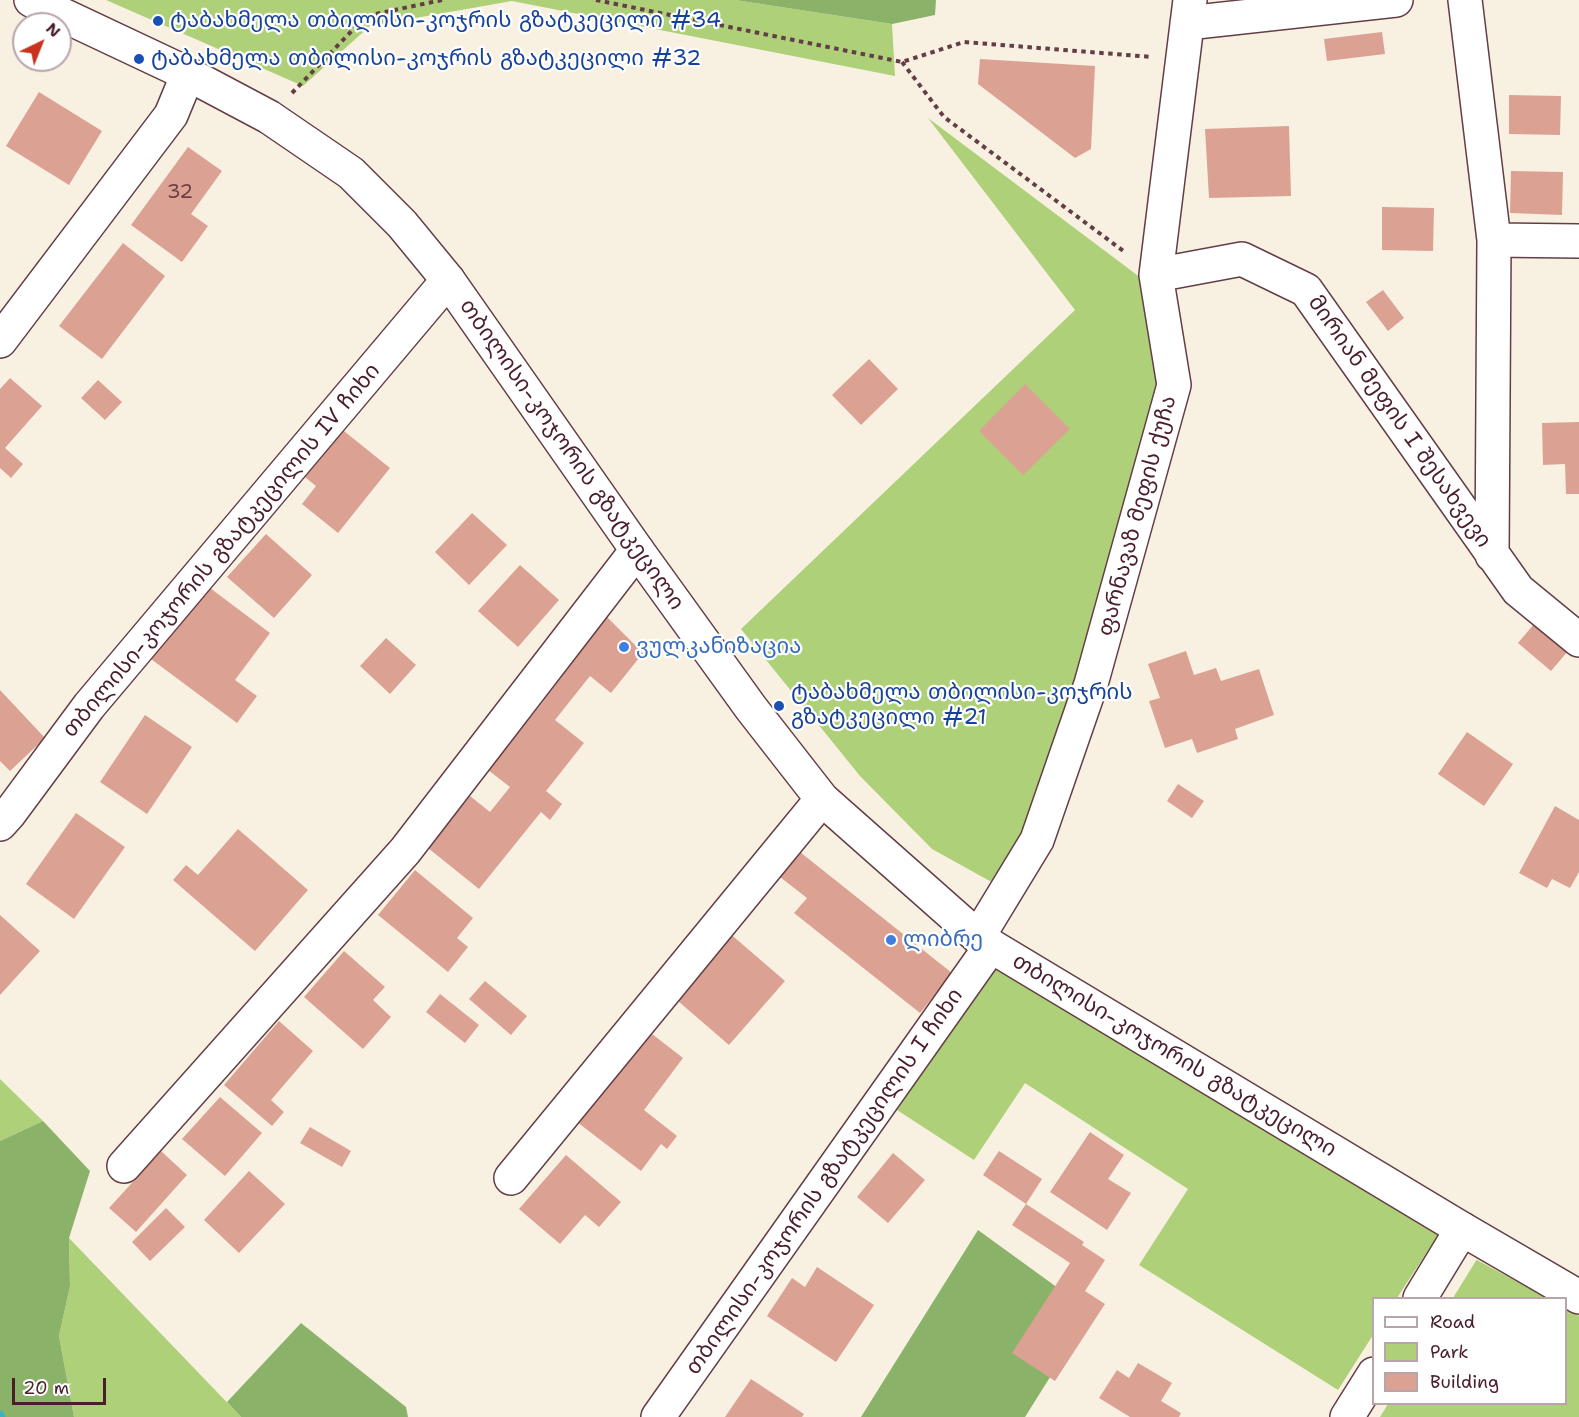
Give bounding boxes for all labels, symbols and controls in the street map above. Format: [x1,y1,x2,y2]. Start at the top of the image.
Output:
place label: ტაბახმელა თბილისი-კოჯრის გზატკეცილი #34 [170,8,721,34]
north arrow [12,12,72,72]
marker: ტაბახმელა თბილისი-კოჯრის გზატკეცილი #34 [151,14,165,28]
text: N [41,18,65,42]
place label: ტაბახმელა თბილისი-კოჯრის გზატკეცილი #32 [151,46,702,72]
marker: ტაბახმელა თბილისი-კოჯრის გზატკეცილი #32 [132,52,146,66]
house number: 32 [167,181,193,205]
street label: მირიან მეფის I შესახვევი [1302,291,1496,553]
street label: თბილისი-კოჯორის გზატკეცილი [453,294,689,616]
street label: თბილისი-კოჯორის გზატკეცილის IV ჩიხი [58,359,386,743]
street label: ფარნავაზ მეფის ქუჩა [1093,393,1183,639]
place label: ვულკანიზაცია [636,634,801,660]
marker: ვულკანიზაცია [617,640,631,654]
place label: ტაბახმელა თბილისი-კოჯრის გზატკეცილი #21 [791,680,1133,732]
marker: ტაბახმელა თბილისი-კოჯრის გზატკეცილი #21 [772,699,786,713]
place label: ლიბრე [903,927,983,953]
marker: ლიბრე [884,933,898,947]
street label: თბილისი-კოჯორის გზატკეცილი [1007,949,1341,1163]
street label: თბილისი-კოჯორის გზატკეცილის I ჩიხი [681,984,969,1380]
legend [1372,1297,1567,1405]
text: Road [1430,1310,1475,1334]
text: Park [1430,1340,1469,1364]
scale bar [15,1366,110,1404]
text: Building [1430,1370,1499,1394]
text: 20 m [23,1376,69,1400]

